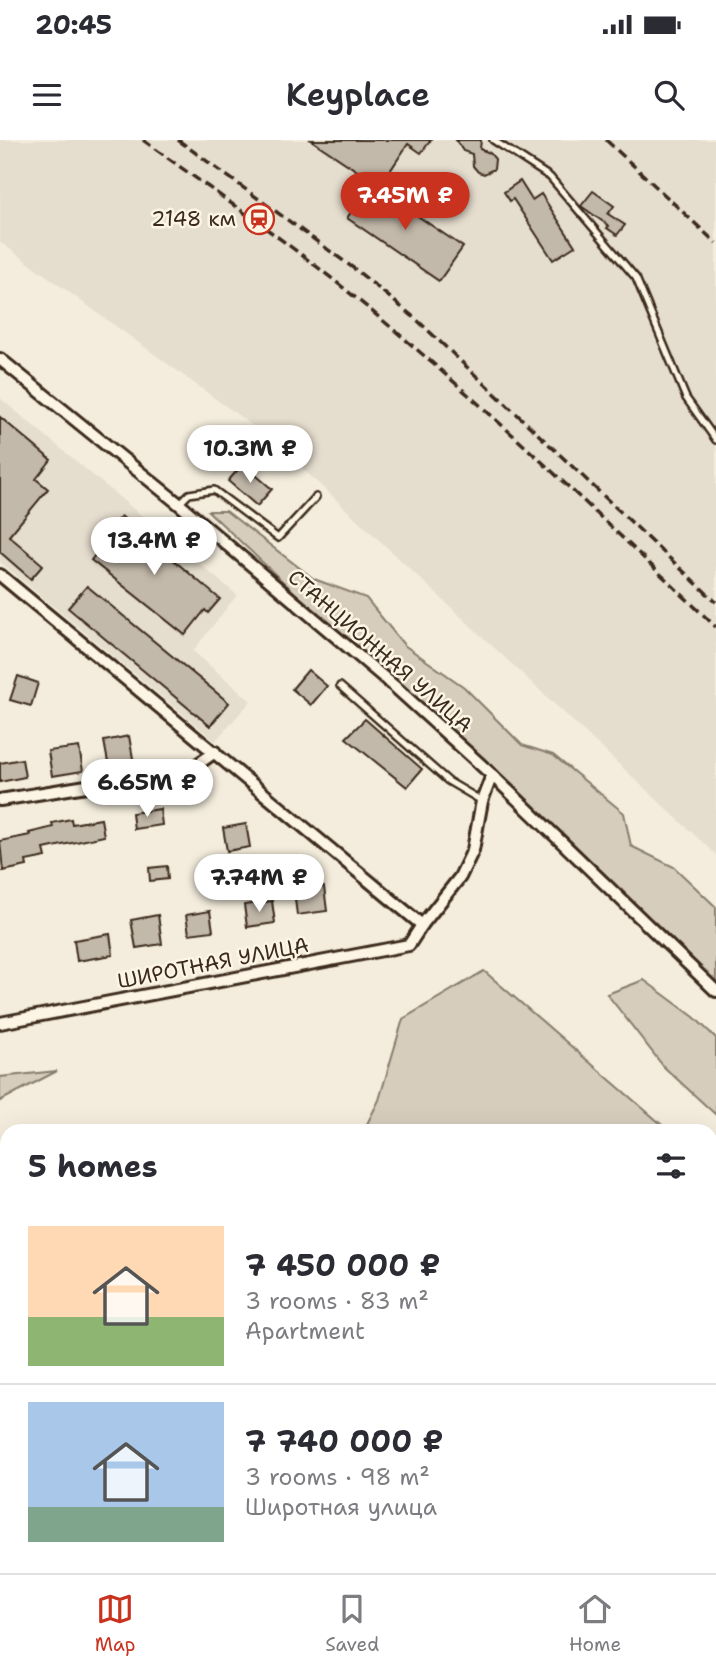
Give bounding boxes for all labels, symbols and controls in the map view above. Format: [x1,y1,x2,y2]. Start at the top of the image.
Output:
text: 20:45 [35,7,112,42]
text: Keyplace [286,73,430,116]
icon: menu [28,76,66,114]
icon: search [650,76,688,114]
pin: 7.45M ₽ [340,172,470,232]
text: 7.45M ₽ [357,180,453,210]
station icon: 2148 км [242,202,276,236]
place label: 2148 км [151,205,236,233]
pin: 10.3M ₽ [185,426,315,485]
text: 10.3M ₽ [203,433,297,463]
pin: 13.4M ₽ [89,518,219,577]
text: 13.4M ₽ [107,525,201,555]
street label: СТАНЦИОННАЯ УЛИЦА [282,563,478,739]
pin: 6.65M ₽ [82,760,212,819]
text: 6.65M ₽ [97,767,197,797]
pin: 7.74M ₽ [194,854,324,914]
text: 7.74M ₽ [210,862,308,892]
street label: ШИРОТНАЯ УЛИЦА [115,931,311,995]
text: 5 homes [28,1146,158,1187]
icon: filters [652,1147,690,1185]
text: 7 450 000 ₽ [245,1245,441,1286]
icon: home [84,1254,168,1338]
text: 3 rooms · 83 m² [245,1286,429,1316]
text: Apartment [245,1316,365,1346]
text: 7 740 000 ₽ [245,1421,443,1462]
icon: home [84,1430,168,1514]
text: 3 rooms · 98 m² [245,1462,430,1492]
text: Широтная улица [245,1492,437,1522]
tab: Map [95,1590,136,1657]
tab: Saved [325,1590,379,1657]
tab: Home [569,1590,621,1657]

